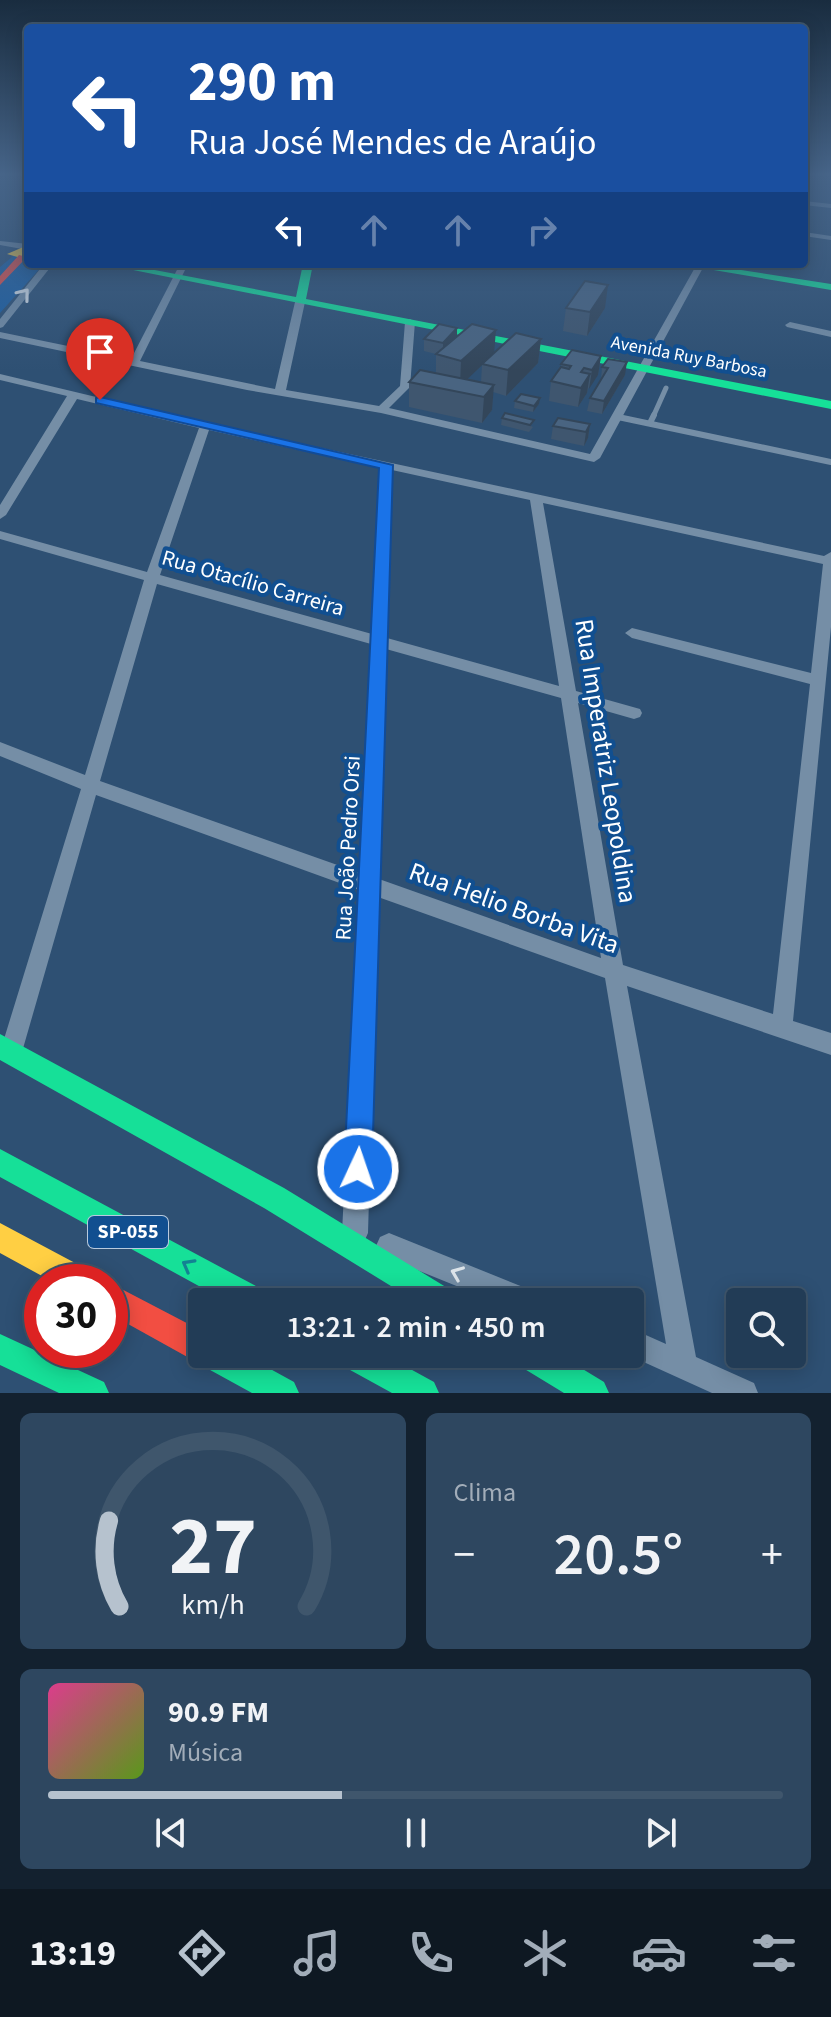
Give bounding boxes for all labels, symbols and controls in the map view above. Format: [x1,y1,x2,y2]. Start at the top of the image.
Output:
text: 290 m [188,43,336,122]
icon: left [56,56,160,160]
text: Rua José Mendes de Araújo [188,117,596,168]
icon: left [268,208,312,252]
icon: ahead [352,208,396,252]
icon: ahead [436,208,480,252]
icon: right [520,208,564,252]
one-way arrow [15,288,29,303]
pin [66,318,134,400]
icon: arrive [78,330,122,374]
street label: Avenida Ruy Barbosa [609,330,769,384]
street label: Rua Otacílio Carreira [158,542,348,624]
street label: Rua Imperatriz Leopoldina [565,616,647,906]
street label: Rua João Pedro Orsi [327,755,369,941]
street label: Rua Helio Borba Vita [404,853,624,963]
position arrow [316,1127,400,1211]
road number: SP-055 [88,1216,168,1248]
one-way arrow [182,1259,197,1274]
speed limit sign: 30 [24,1264,128,1368]
one-way arrow [451,1266,465,1283]
map controls [726,1288,806,1368]
button: search [726,1288,806,1368]
text: 13:21 · 2 min · 450 m [286,1306,546,1349]
text: Clima [454,1474,516,1511]
text: 27 [169,1488,257,1606]
text: 20.5° [553,1513,683,1598]
text: − [454,1524,475,1587]
text: + [761,1524,783,1587]
text: km/h [181,1585,244,1625]
text: 90.9 FM [168,1691,269,1734]
text: Música [168,1734,243,1771]
icon: previous [149,1811,193,1855]
icon: pause [394,1811,438,1855]
icon: next [639,1811,683,1855]
icon: directions [174,1925,230,1981]
icon: music [289,1925,345,1981]
icon: phone [403,1925,459,1981]
icon: climate [517,1925,573,1981]
icon: car [631,1925,687,1981]
icon: filters [746,1925,802,1981]
text: 13:19 [29,1928,116,1979]

